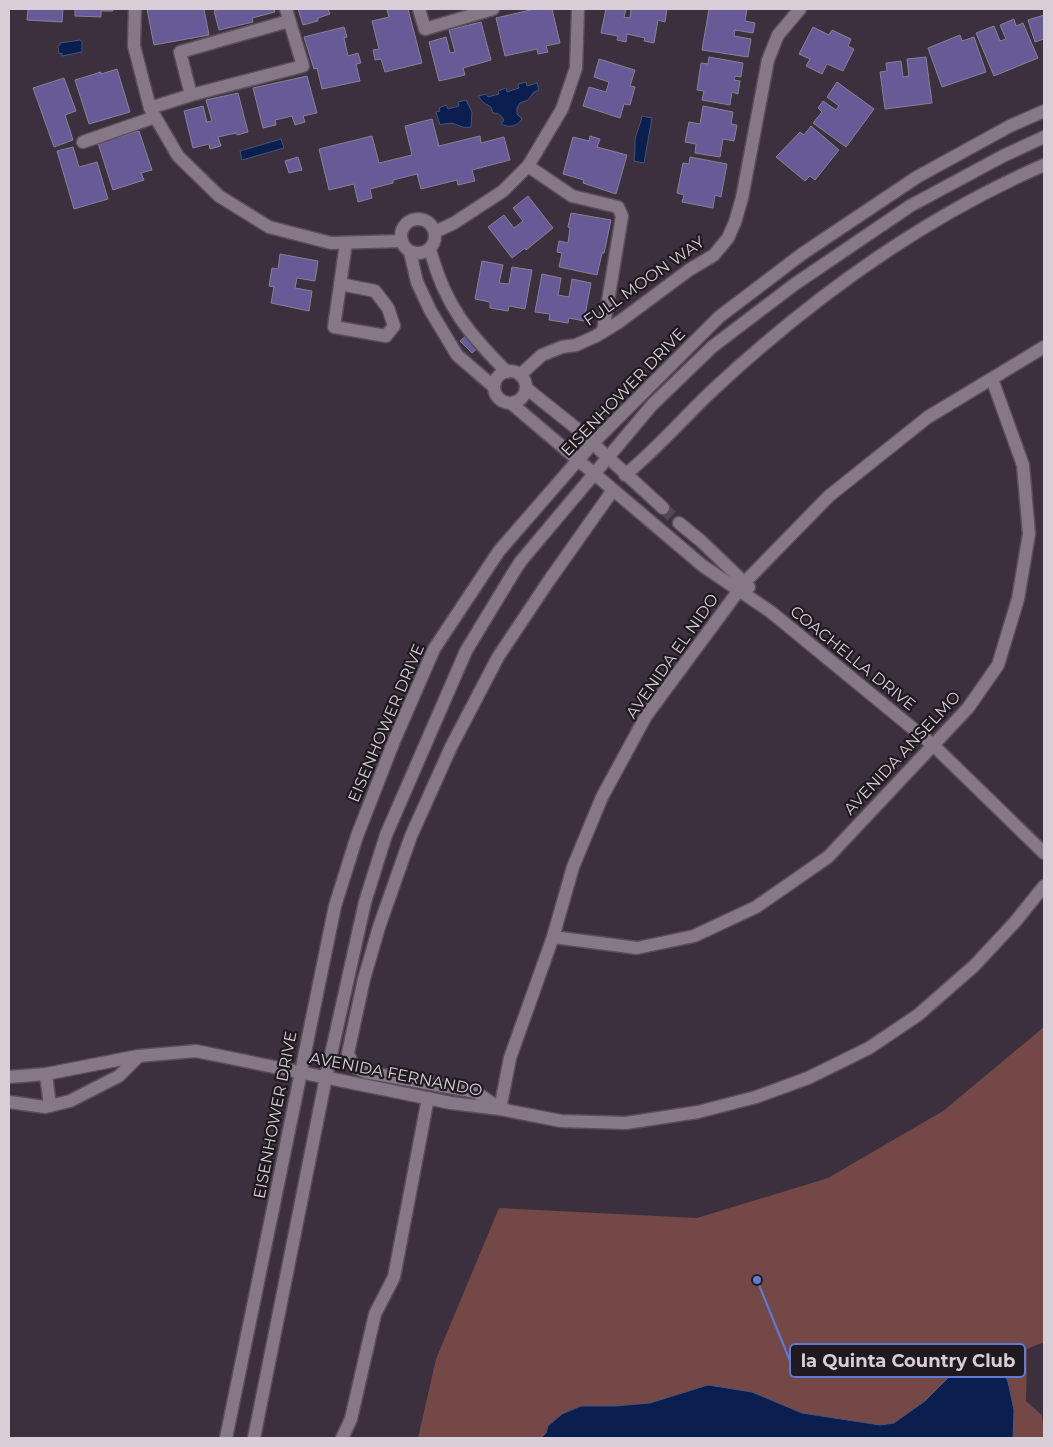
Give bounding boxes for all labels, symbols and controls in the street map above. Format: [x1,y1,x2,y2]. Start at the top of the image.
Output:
street label: FULL MOON WAY [580,232,709,330]
street label: EISENHOWER DRIVE [557,324,689,460]
street label: AVENIDA EL NIDO [622,590,722,722]
street label: COACHELLA DRIVE [786,602,920,714]
street label: EISENHOWER DRIVE [344,641,428,805]
street label: AVENIDA ANSELMO [840,687,964,819]
street label: EISENHOWER DRIVE [249,1030,301,1200]
street label: AVENIDA FERNANDO [308,1048,484,1100]
callout: la Quinta Country Club [790,1344,1025,1377]
text: la Quinta Country Club [801,1350,1015,1372]

